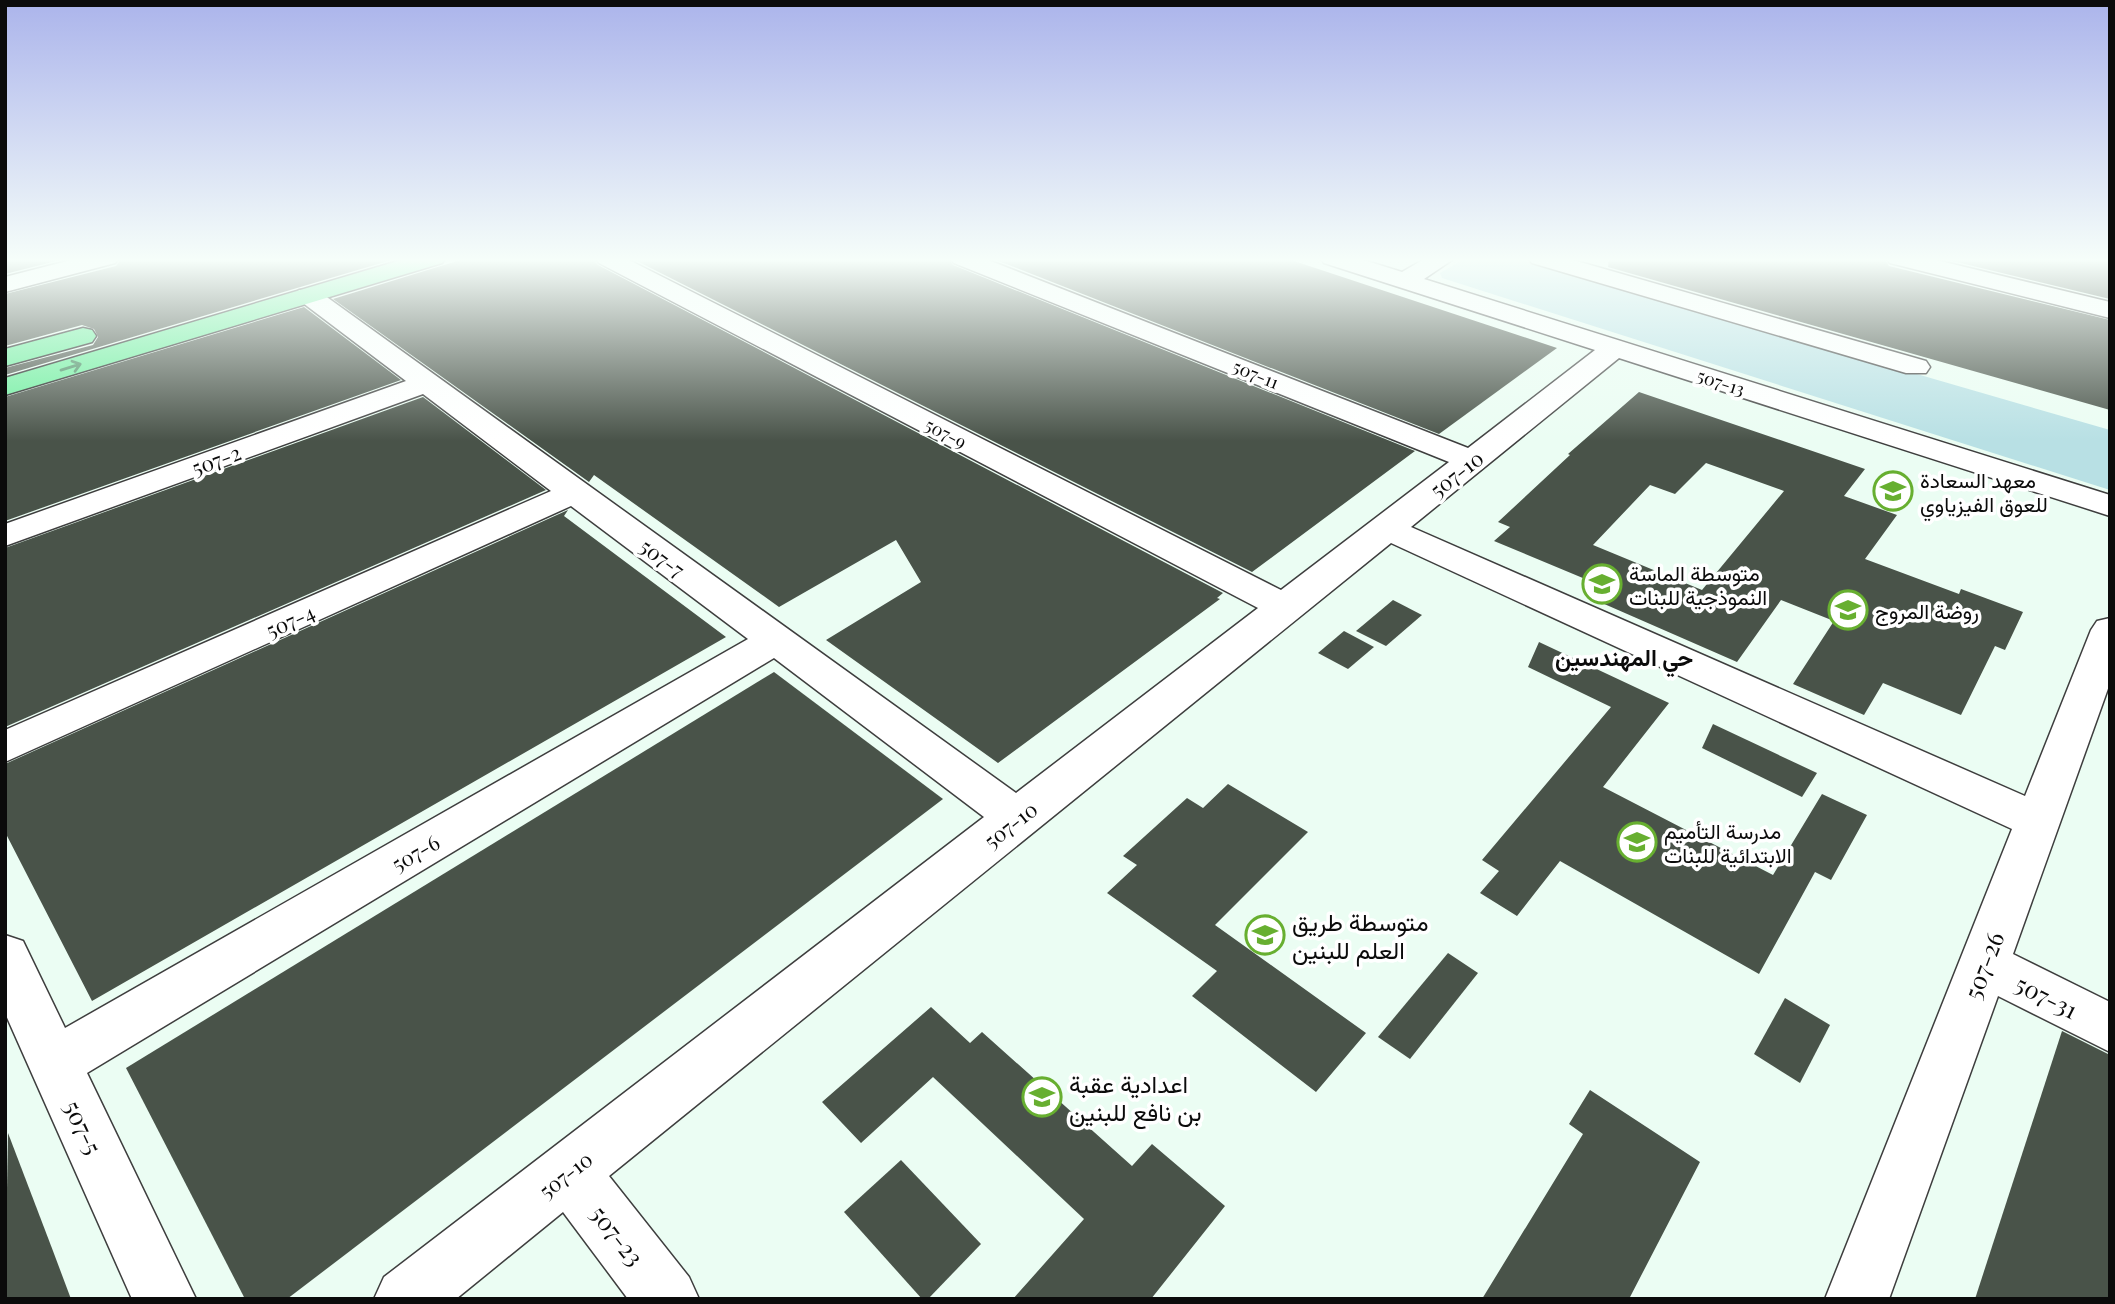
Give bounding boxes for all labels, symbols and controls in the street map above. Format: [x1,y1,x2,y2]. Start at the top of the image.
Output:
street label: 507-11 [1229,354,1283,394]
one-way arrow [59,360,81,373]
street label: 507-13 [1694,363,1748,401]
street label: 507-9 [921,412,971,454]
street label: 507-2 [188,437,244,481]
street label: 507-10 [1424,443,1488,503]
place label: معهد السعادة للعوق الفيزياوي [1920,465,2048,522]
school or university icon: معهد السعادة للعوق الفيزياوي [1872,470,1914,512]
street label: 507-7 [635,531,691,583]
place label: متوسطة الماسة النموذجية للبنات [1629,558,1767,611]
school or university icon: متوسطة الماسة النموذجية للبنات [1581,563,1623,605]
school or university icon: روضة المروج [1827,589,1869,631]
place label: روضة المروج [1875,596,1979,626]
street label: 507-4 [261,597,319,643]
district label: حي المهندسين [1555,641,1693,678]
street label: 507-10 [978,794,1042,854]
place label: مدرسة التأميم الابتدائية للبنات [1664,816,1792,868]
school or university icon: مدرسة التأميم الابتدائية للبنات [1616,821,1658,863]
street label: 507-6 [386,827,444,877]
place label: متوسطة طريق العلم للبنين [1292,905,1429,967]
school or university icon: متوسطة طريق العلم للبنين [1244,914,1286,956]
street label: 507-26 [1956,927,2010,1003]
street label: 507-31 [2011,967,2084,1025]
place label: اعدادية عقبة بن نافع للبنين [1069,1067,1202,1130]
school or university icon: اعدادية عقبة بن نافع للبنين [1021,1076,1063,1118]
street label: 507-5 [58,1095,110,1159]
street label: 507-10 [533,1144,597,1204]
street label: 507-23 [584,1198,652,1272]

